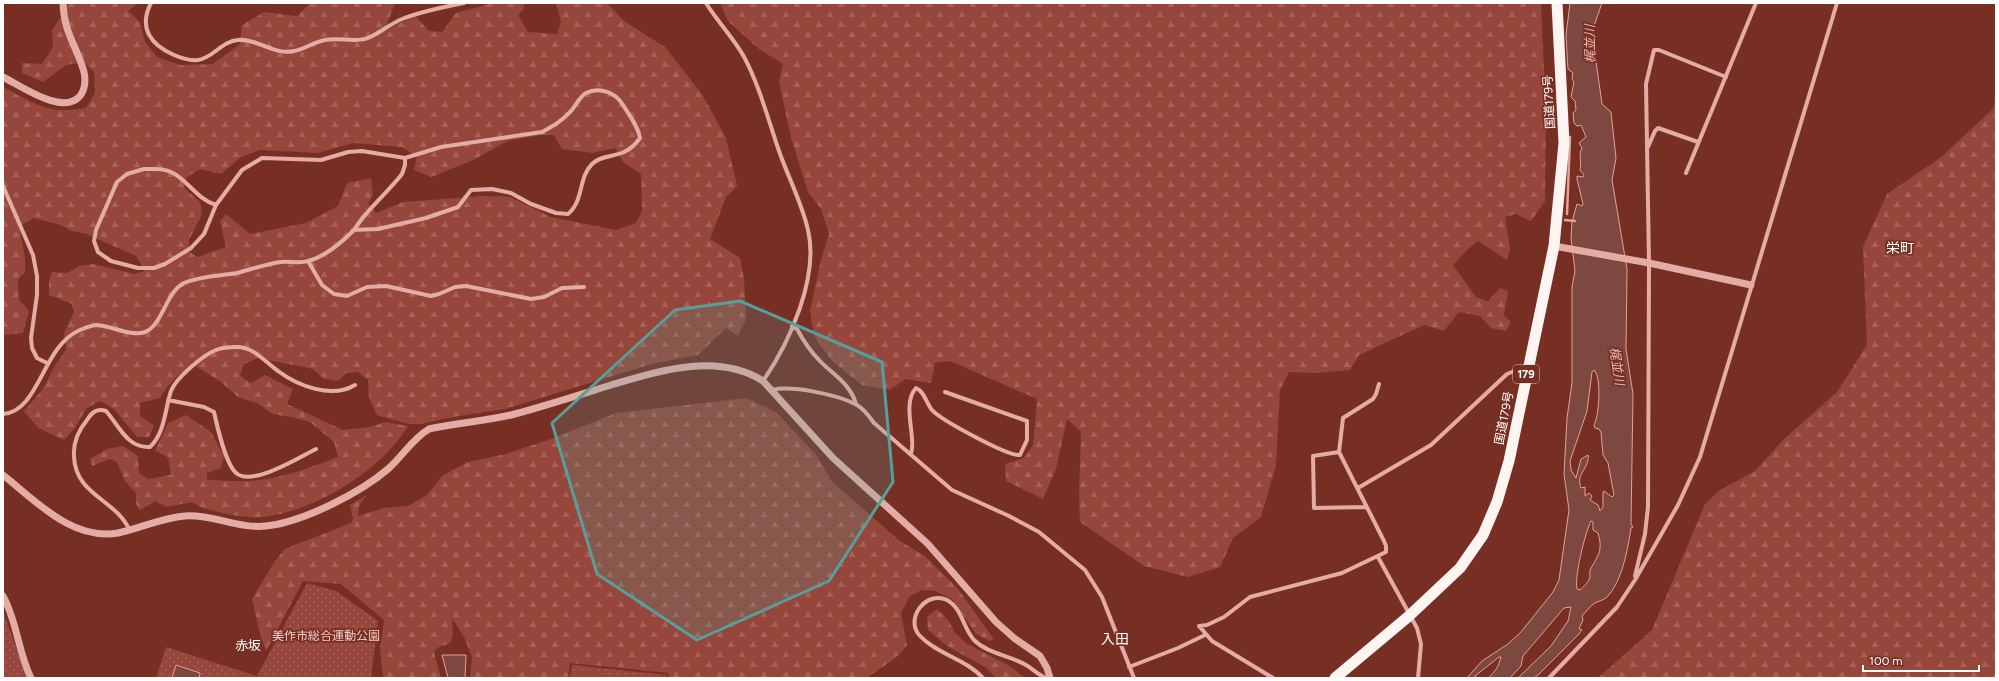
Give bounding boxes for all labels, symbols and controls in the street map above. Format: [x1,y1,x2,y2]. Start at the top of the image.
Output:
water label: 梶並川 [1582,22,1598,64]
street label: 国道179号 [1541,75,1557,129]
district label: 栄町 [1886,240,1914,257]
water label: 梶並川 [1607,346,1627,388]
road number: 179 [1513,365,1539,383]
street label: 国道179号 [1492,390,1516,446]
park label: 美作市総合運動公園 [272,629,380,643]
district label: 入田 [1101,631,1129,648]
district label: 赤坂 [235,638,261,653]
scale bar [1863,647,1979,673]
text: 100 m [1869,654,1903,668]

